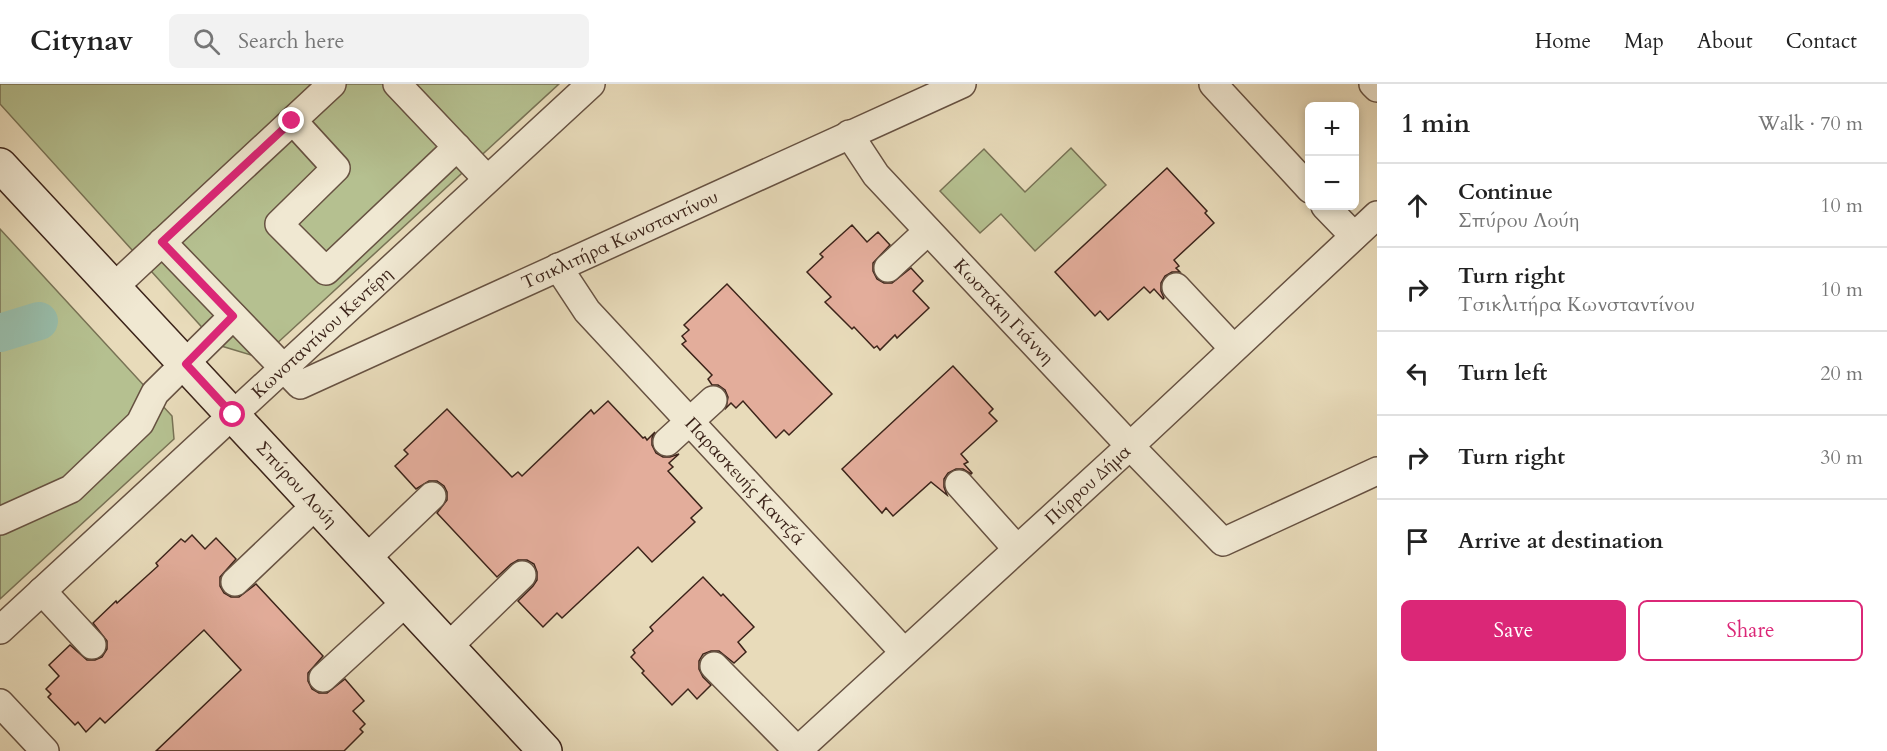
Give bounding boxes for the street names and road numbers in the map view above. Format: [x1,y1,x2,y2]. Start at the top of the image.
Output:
street label: Τσικλιτήρα Κωνσταντίνου [517,184,722,295]
street label: Κωστάκη Γιάννη [948,253,1060,370]
street label: Κωνσταντίνου Κεντέρη [246,261,398,404]
street label: Παρασκευής Καντζά [679,412,811,551]
street label: Σπύρου Λούη [251,436,343,533]
street label: Πύρρου Δήμα [1039,439,1136,531]

